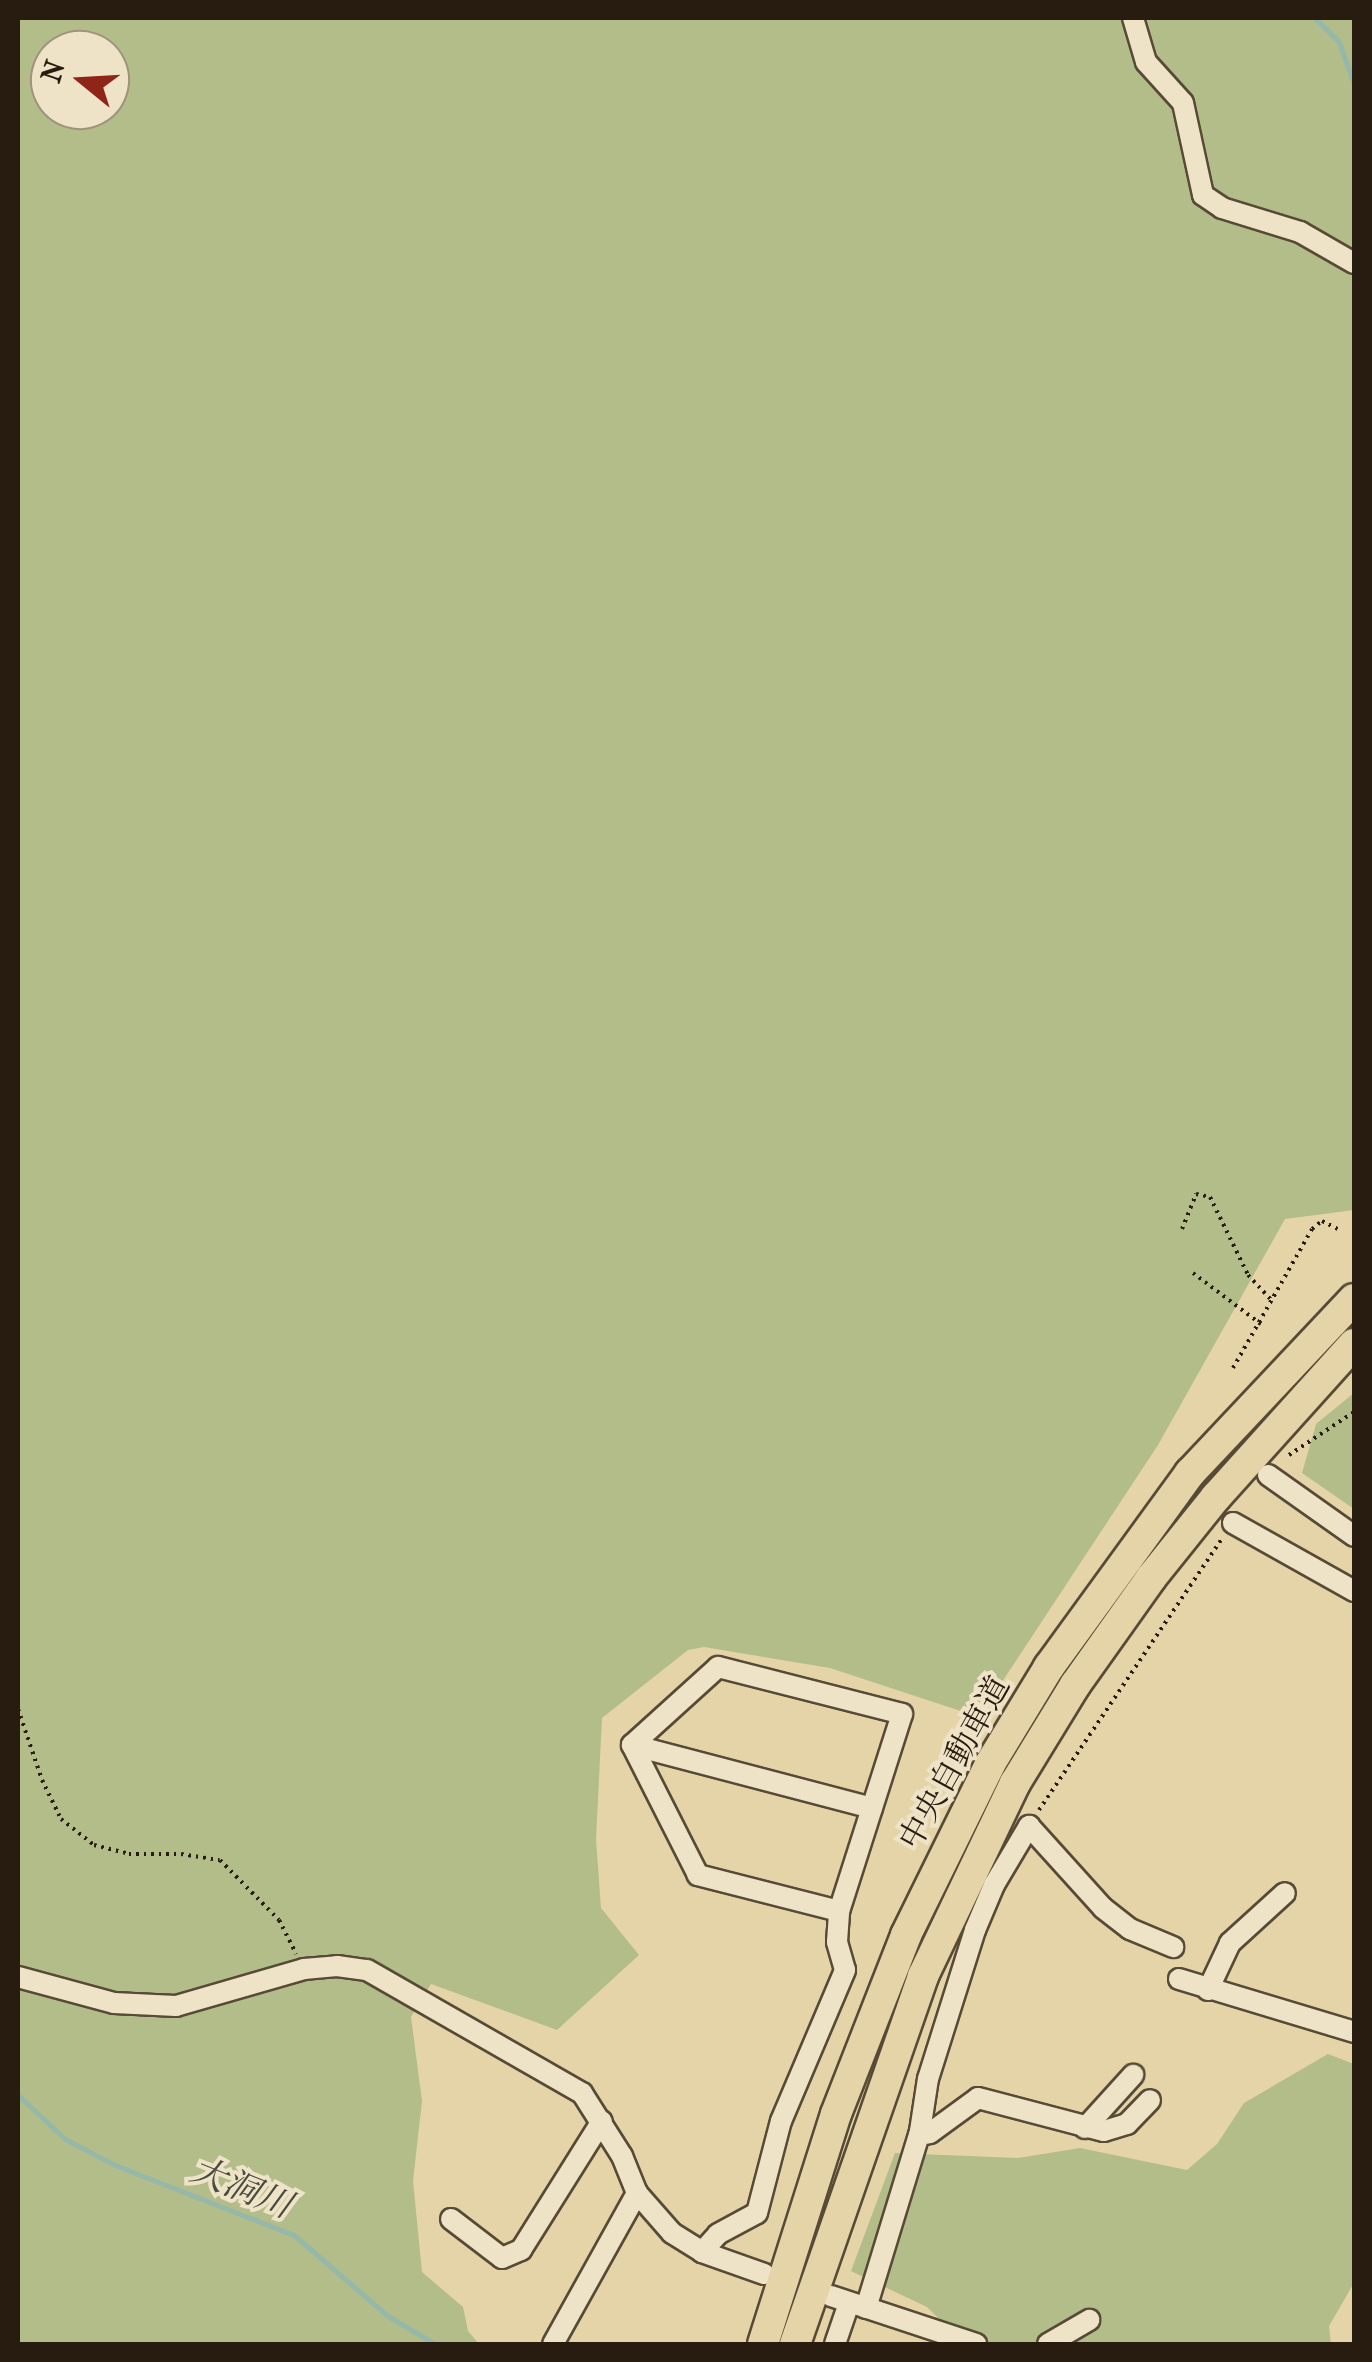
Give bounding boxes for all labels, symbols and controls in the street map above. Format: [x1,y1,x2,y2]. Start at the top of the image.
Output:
north arrow [30,30,130,130]
text: N [34,56,72,86]
street label: 中央自動車道 [892,1670,1018,1856]
water label: 大洞川 [184,2149,298,2227]

